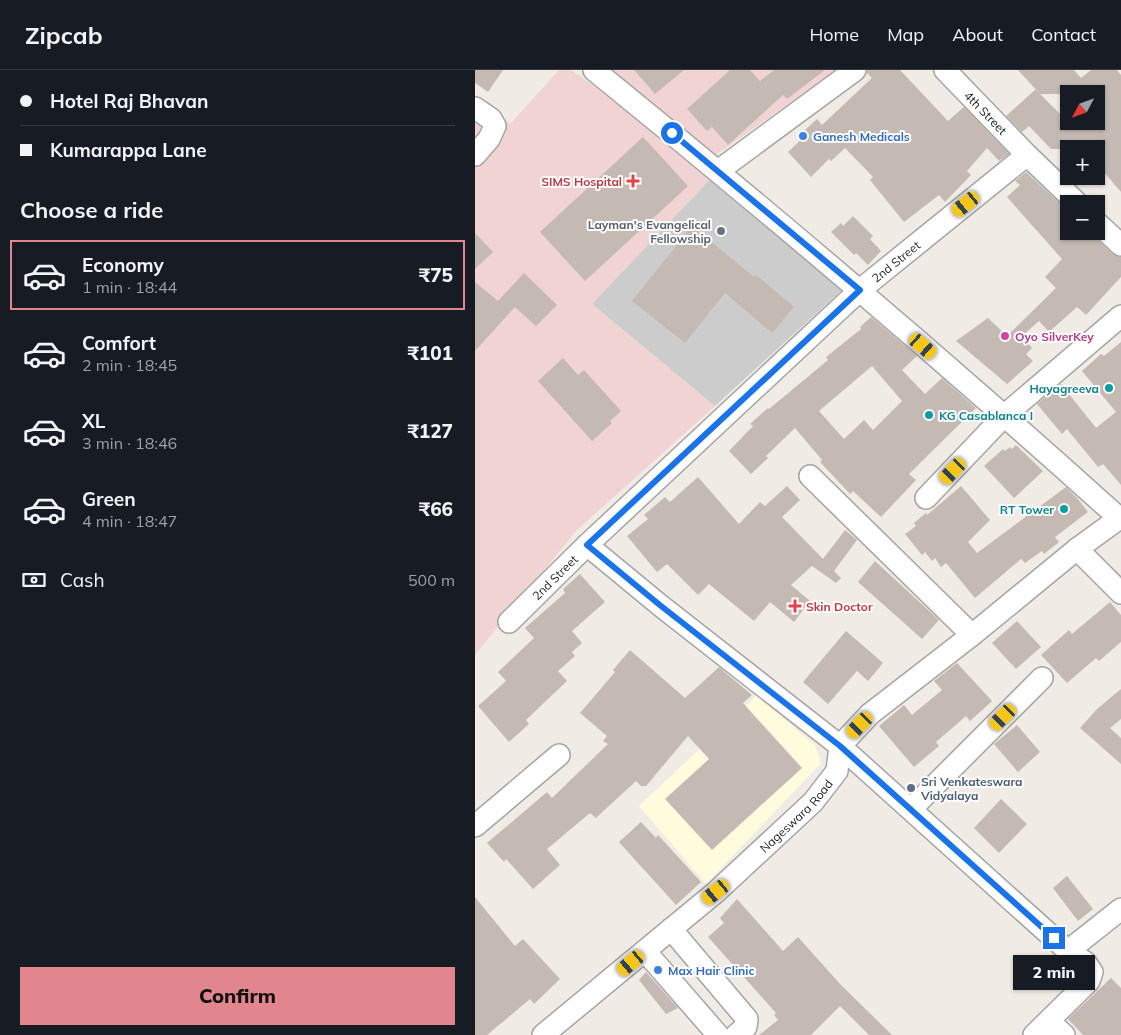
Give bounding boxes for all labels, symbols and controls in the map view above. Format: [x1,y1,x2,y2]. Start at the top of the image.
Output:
text: Zipcab [25,20,103,50]
text: Home [809,23,859,46]
text: Map [887,23,924,46]
text: About [952,23,1003,46]
text: Contact [1031,23,1096,46]
north arrow [1060,85,1105,130]
map controls [1060,85,1105,240]
street label: 4th Street [962,88,1010,137]
text: Hotel Raj Bhavan [50,89,208,113]
route start [661,122,683,144]
place label: Ganesh Medicals [813,129,910,144]
marker: Ganesh Medicals [797,130,809,142]
text: Kumarappa Lane [50,138,207,162]
button: + [1060,140,1105,185]
place label: SIMS Hospital [541,174,622,189]
marker: SIMS Hospital [626,174,640,188]
car [949,189,982,219]
button: − [1060,195,1105,240]
text: Choose a ride [20,196,163,224]
place label: Layman's Evangelical Fellowship [588,217,711,246]
marker: Layman's Evangelical Fellowship [715,225,727,237]
street label: 2nd Street [868,237,923,285]
icon: car [22,253,67,298]
text: Economy [82,253,164,277]
text: ₹75 [419,263,453,287]
text: 1 min · 18:44 [82,277,177,297]
place label: Oyo SilverKey [1015,329,1094,344]
car [906,330,939,362]
marker: Oyo SilverKey [999,330,1011,342]
icon: car [22,331,67,376]
text: Comfort [82,331,156,355]
text: ₹101 [407,341,453,365]
text: 2 min · 18:45 [82,355,177,375]
place label: Hayagreeva [1030,381,1099,396]
marker: Hayagreeva [1103,382,1115,394]
place label: KG Casablanca I [939,408,1033,423]
icon: car [22,409,67,454]
text: XL [82,409,105,433]
marker: KG Casablanca I [923,409,935,421]
text: ₹127 [407,419,453,443]
text: 3 min · 18:46 [82,433,177,453]
car [937,455,968,487]
icon: car [22,487,67,532]
text: Green [82,487,136,511]
text: ₹66 [419,497,453,521]
place label: RT Tower [1000,502,1054,517]
marker: RT Tower [1058,503,1070,515]
text: 4 min · 18:47 [82,511,177,531]
street label: 2nd Street [529,551,580,603]
icon: cash [20,566,48,594]
text: Cash [60,568,105,592]
text: 500 m [408,570,455,590]
marker: Skin Doctor [788,599,802,613]
place label: Skin Doctor [806,599,873,614]
car [987,701,1018,733]
car [844,709,875,741]
place label: Sri Venkateswara Vidyalaya [920,774,1023,803]
street label: Nageswara Road [756,776,835,855]
marker: Sri Venkateswara Vidyalaya [905,782,917,794]
car [699,877,732,907]
route end [1043,927,1065,949]
car [614,948,647,978]
callout: 2 min [1013,956,1095,990]
text: 2 min [1033,962,1075,982]
place label: Max Hair Clinic [668,963,755,978]
marker: Max Hair Clinic [652,964,664,976]
button: Confirm [20,967,455,1025]

